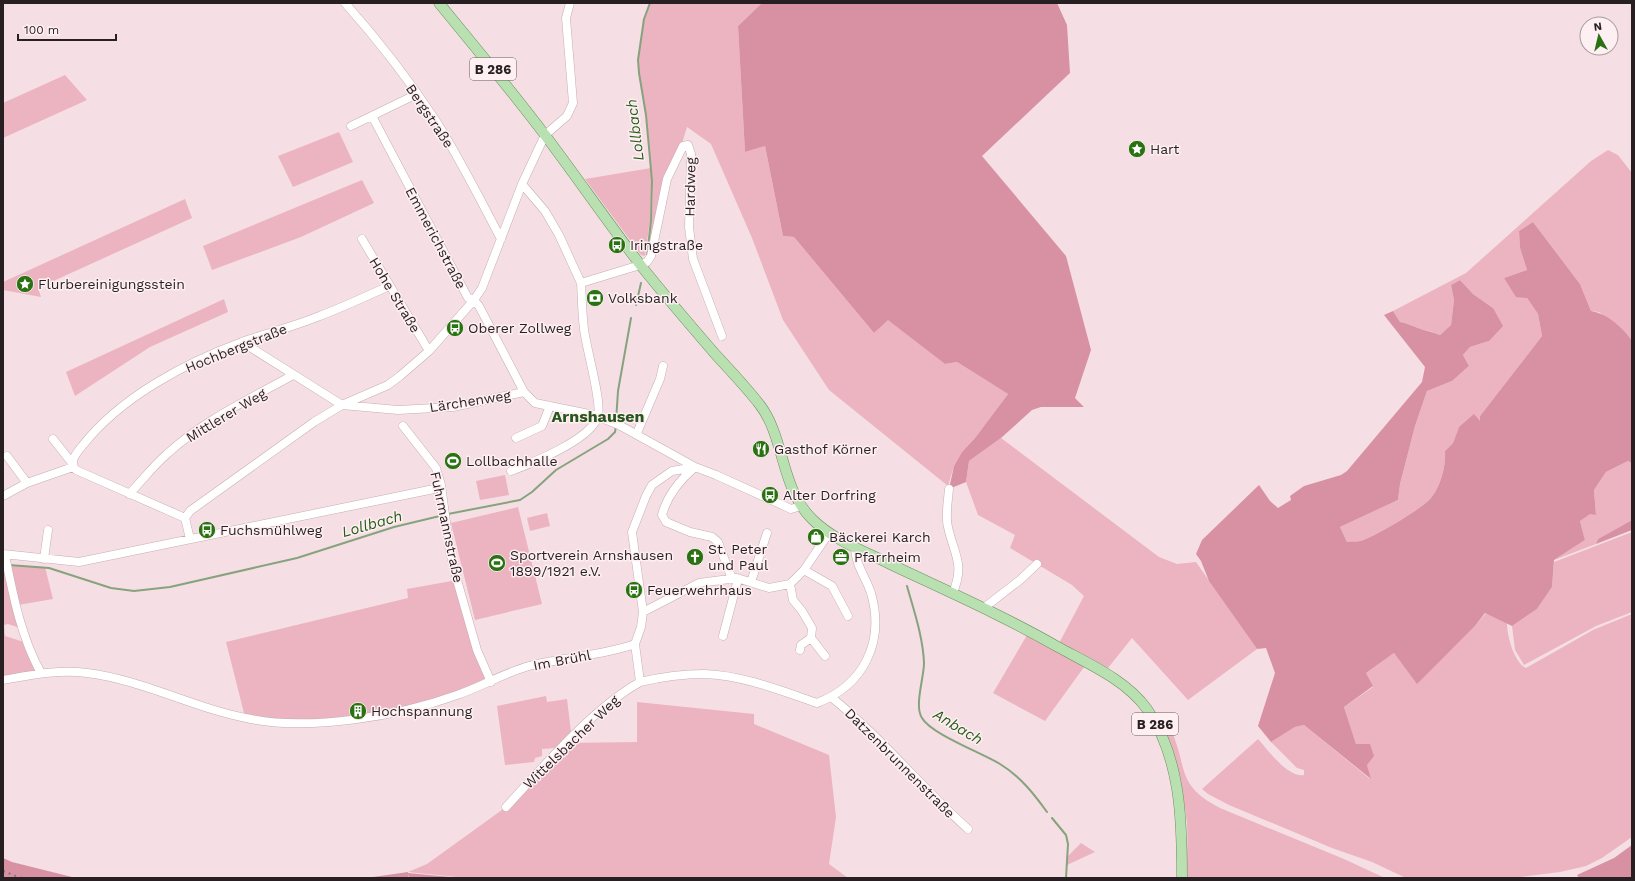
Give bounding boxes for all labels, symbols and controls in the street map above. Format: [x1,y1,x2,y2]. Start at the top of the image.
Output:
scale bar [18,16,116,42]
north arrow [1579,16,1619,56]
text: N [1593,20,1603,34]
text: 100 m [24,23,59,37]
road number: B 286 [470,58,516,80]
street label: Bergstraße [403,81,457,151]
water label: Lollbach [622,98,648,162]
place icon: Hart [1127,139,1147,159]
place label: Hart [1150,141,1179,157]
street label: Hardweg [681,157,699,217]
street label: Emmerichstraße [402,184,470,292]
bus stop icon: Iringstraße [607,235,627,255]
place label: Iringstraße [630,237,703,253]
street label: Hohe Straße [366,254,424,336]
place icon: Flurbereinigungsstein [15,274,35,294]
place label: Flurbereinigungsstein [38,276,185,292]
bank icon: Volksbank [585,288,605,308]
place label: Volksbank [608,290,678,306]
bus stop icon: Oberer Zollweg [445,318,465,338]
street label: Hochbergstraße [183,320,289,376]
place label: Oberer Zollweg [468,320,572,336]
street label: Mittlerer Weg [183,384,269,445]
street label: Lärchenweg [428,387,512,415]
district label: Arnshausen [552,407,644,426]
restaurant icon: Gasthof Körner [751,439,771,459]
place label: Gasthof Körner [774,441,877,457]
sports icon: Lollbachhalle [443,451,463,471]
place label: Lollbachhalle [466,453,558,469]
street label: Fuhrmannstraße [427,470,467,584]
bus stop icon: Alter Dorfring [760,485,780,505]
place label: Alter Dorfring [783,487,876,503]
water label: Lollbach [340,507,404,541]
bus stop icon: Fuchsmühlweg [197,520,217,540]
place label: Fuchsmühlweg [220,522,323,538]
shop icon: Bäckerei Karch [806,527,826,547]
place label: Bäckerei Karch [829,529,931,545]
place label: St. Peter und Paul [708,541,769,573]
place label: Sportverein Arnshausen 1899/1921 e.V. [510,547,673,579]
church icon: St. Peter und Paul [685,547,705,567]
office icon: Pfarrheim [831,547,851,567]
place label: Pfarrheim [854,549,921,565]
sports icon: Sportverein Arnshausen 1899/1921 e.V. [487,553,507,573]
bus stop icon: Feuerwehrhaus [624,580,644,600]
place label: Feuerwehrhaus [647,582,752,598]
street label: Im Brühl [532,646,593,673]
street label: Wittelsbacher Weg [520,692,623,792]
building icon: Hochspannung [348,701,368,721]
place label: Hochspannung [371,703,473,719]
street label: Datzenbrunnenstraße [842,705,958,821]
water label: Anbach [929,705,986,749]
road number: B 286 [1132,713,1178,735]

